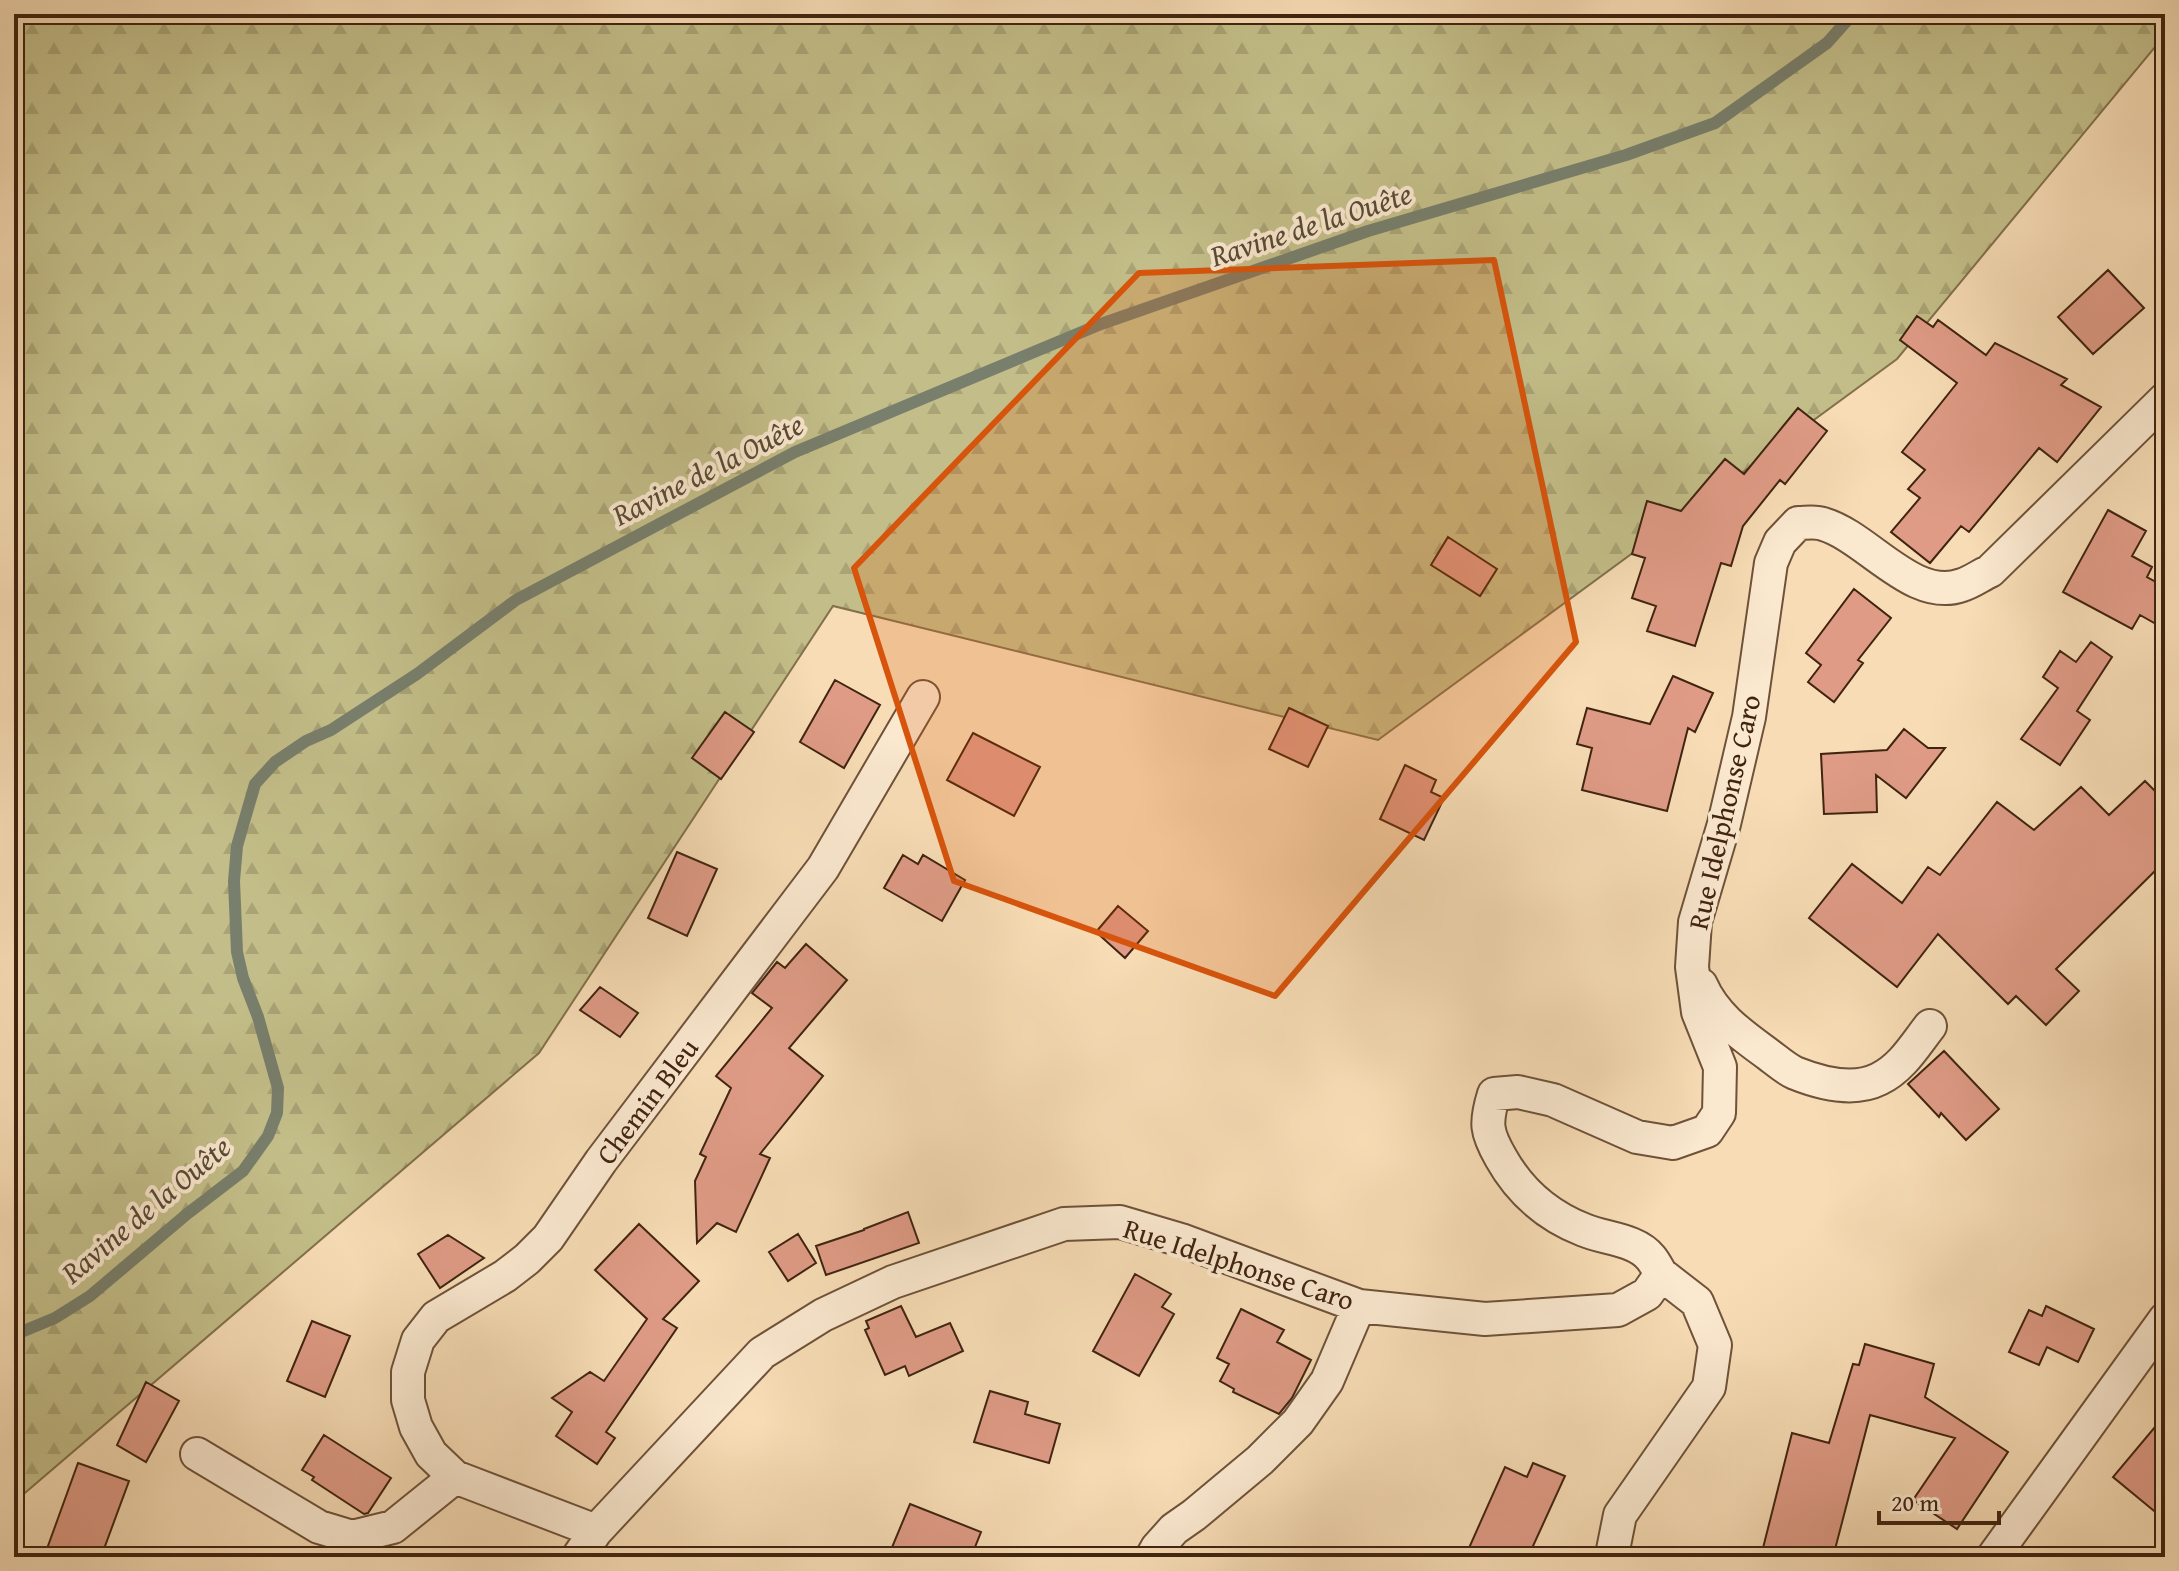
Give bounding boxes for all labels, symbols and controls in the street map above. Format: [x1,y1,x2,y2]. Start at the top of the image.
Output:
water label: Ravine de la Ouête [1203,171,1417,278]
water label: Ravine de la Ouête [603,402,811,537]
street label: Rue Idelphonse Caro [1677,690,1771,934]
street label: Chemin Bleu [585,1029,708,1172]
water label: Ravine de la Ouête [50,1125,240,1294]
street label: Rue Idelphonse Caro [1119,1207,1360,1320]
scale bar [1879,1475,1999,1525]
text: 20 m [1891,1485,1939,1520]

